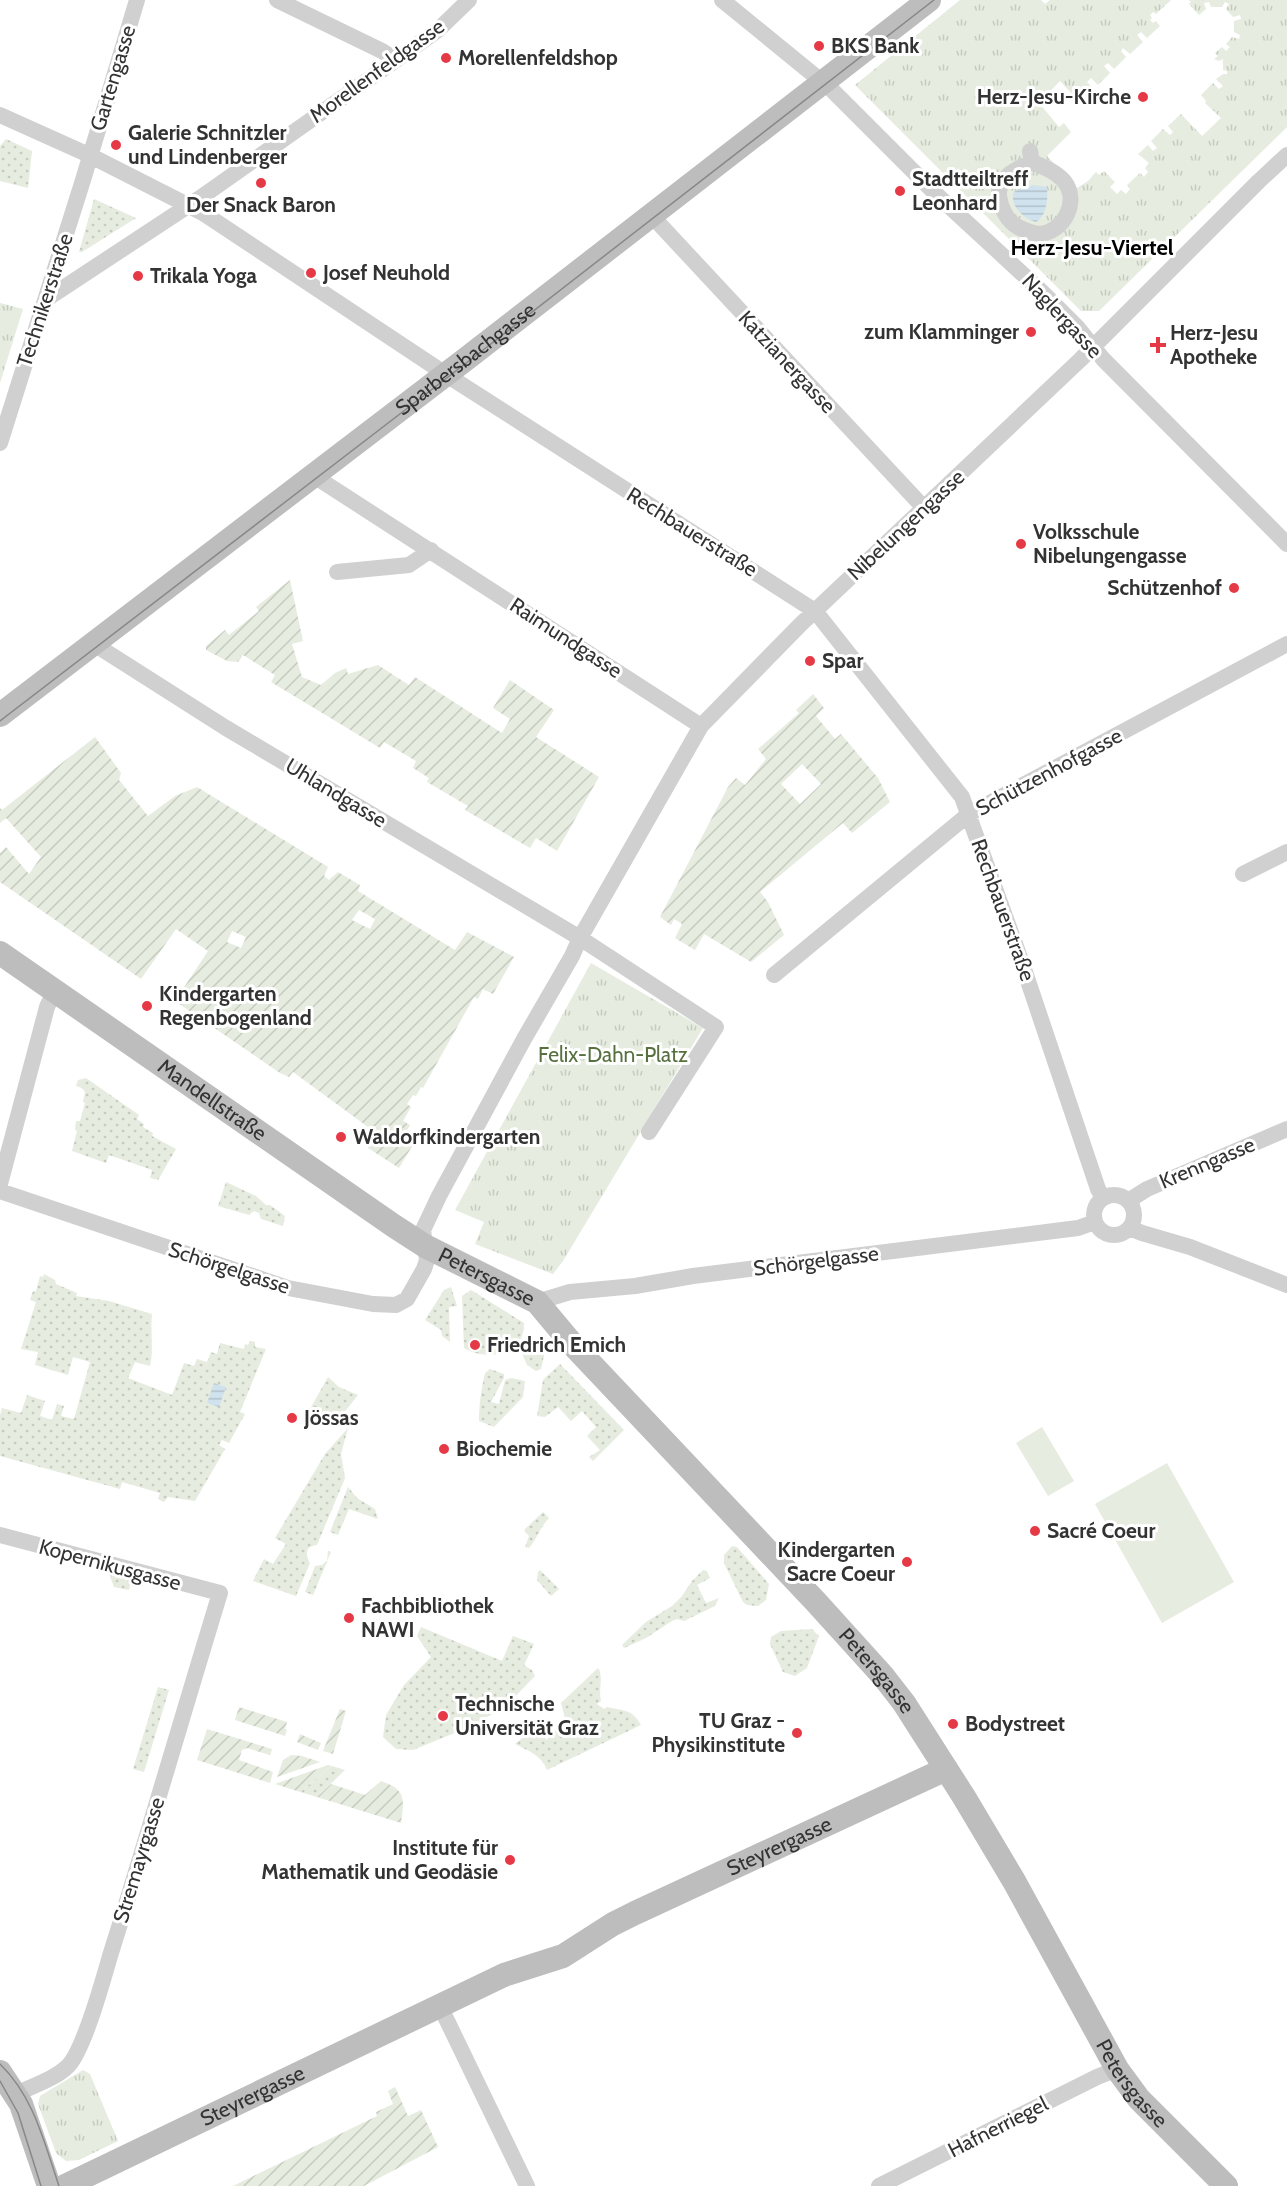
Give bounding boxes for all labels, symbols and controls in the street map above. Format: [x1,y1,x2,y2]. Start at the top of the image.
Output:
street label: Morellenfeldgasse [304,13,449,128]
street label: Gartengasse [85,22,140,134]
place label: BKS Bank [831,33,920,58]
marker: BKS Bank [812,39,826,53]
place label: Morellenfeldshop [458,45,618,70]
marker: Morellenfeldshop [439,51,453,65]
place label: Herz-Jesu-Kirche [977,84,1131,109]
marker: Herz-Jesu-Kirche [1136,90,1150,104]
place label: Galerie Schnitzler und Lindenberger [128,120,287,169]
marker: Galerie Schnitzler und Lindenberger [109,138,123,152]
place label: Stadtteiltreff Leonhard [912,166,1028,215]
marker: Der Snack Baron [254,176,268,190]
marker: Stadtteiltreff Leonhard [893,184,907,198]
place label: Der Snack Baron [186,192,336,217]
street label: Technikerstraße [11,230,78,370]
district label: Herz-Jesu-Viertel [1010,234,1174,261]
place label: Josef Neuhold [322,260,450,285]
place label: Trikala Yoga [150,263,258,288]
marker: Josef Neuhold [304,266,318,280]
street label: Naglergasse [1017,268,1108,363]
marker: Trikala Yoga [131,269,145,283]
street label: Sparbersbachgasse [390,297,540,420]
street label: Katzianergasse [734,305,841,418]
place label: zum Klamminger [864,319,1019,344]
place label: Herz-Jesu Apotheke [1170,320,1258,369]
marker: zum Klamminger [1024,325,1038,339]
marker: Herz-Jesu Apotheke [1151,338,1165,352]
street label: Nibelungengasse [842,464,970,585]
street label: Rechbauerstraße [622,481,762,582]
place label: Volksschule Nibelungengasse [1033,519,1187,568]
marker: Volksschule Nibelungengasse [1014,537,1028,551]
place label: Schützenhof [1107,575,1222,600]
marker: Schützenhof [1227,581,1241,595]
street label: Raimundgasse [506,592,627,683]
place label: Spar [822,648,864,673]
marker: Spar [803,654,817,668]
street label: Schützenhofgasse [971,722,1126,821]
street label: Uhlandgasse [281,753,392,833]
street label: Rechbauerstraße [966,835,1041,984]
place label: Kindergarten Regenbogenland [159,981,312,1030]
marker: Kindergarten Regenbogenland [140,999,154,1013]
park label: Felix-Dahn-Platz [538,1042,688,1067]
street label: Mandellstraße [153,1053,272,1146]
place label: Waldorfkindergarten [353,1124,540,1149]
marker: Waldorfkindergarten [334,1130,348,1144]
street label: Krenngasse [1155,1131,1258,1194]
street label: Schörgelgasse [165,1236,293,1299]
street label: Schörgelgasse [752,1240,880,1281]
street label: Petersgasse [434,1242,539,1311]
place label: Friedrich Emich [487,1332,626,1357]
marker: Friedrich Emich [468,1338,482,1352]
place label: Jössas [303,1405,359,1430]
marker: Jössas [285,1411,299,1425]
place label: Biochemie [456,1436,552,1461]
marker: Biochemie [437,1442,451,1456]
place label: Sacré Coeur [1047,1518,1155,1543]
marker: Sacré Coeur [1028,1524,1042,1538]
street label: Kopernikusgasse [36,1534,184,1596]
place label: Kindergarten Sacre Coeur [777,1537,895,1586]
marker: Kindergarten Sacre Coeur [900,1555,914,1569]
place label: Fachbibliothek NAWI [361,1593,495,1642]
marker: Fachbibliothek NAWI [342,1611,356,1625]
street label: Petersgasse [834,1623,920,1718]
place label: Technische Universität Graz [455,1691,599,1740]
place label: TU Graz - Physikinstitute [651,1708,785,1757]
marker: Technische Universität Graz [436,1709,450,1723]
place label: Bodystreet [965,1711,1065,1736]
marker: Bodystreet [946,1717,960,1731]
marker: TU Graz - Physikinstitute [790,1726,804,1740]
street label: Stremayrgasse [108,1794,170,1926]
street label: Steyrergasse [723,1811,836,1881]
place label: Institute für Mathematik und Geodäsie [261,1835,498,1884]
marker: Institute für Mathematik und Geodäsie [503,1853,517,1867]
street label: Petersgasse [1091,2035,1173,2132]
street label: Steyrergasse [196,2060,309,2131]
street label: Hafnerriegel [944,2091,1052,2162]

